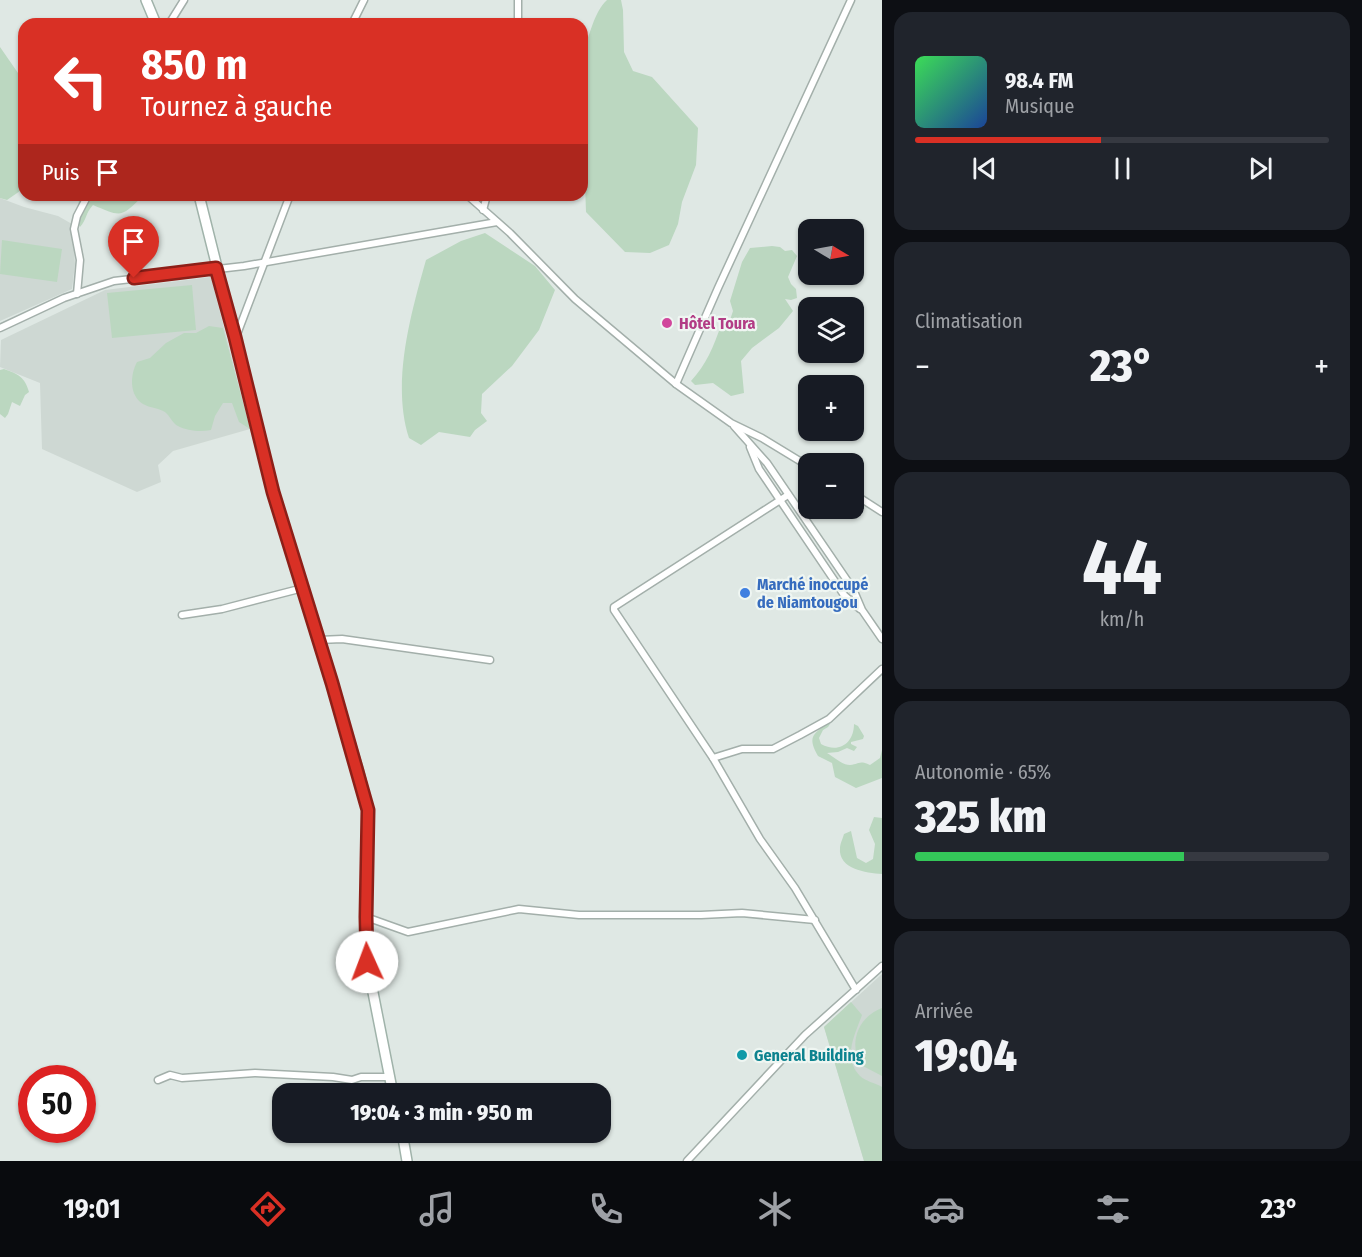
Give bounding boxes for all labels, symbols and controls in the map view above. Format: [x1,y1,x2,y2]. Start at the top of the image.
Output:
text: 850 m [141,40,248,90]
icon: left [42,42,120,120]
text: 98.4 FM [1005,67,1073,94]
text: Tournez à gauche [141,91,332,123]
text: Musique [1005,94,1074,118]
icon: previous [968,152,1001,185]
icon: pause [1106,152,1139,185]
icon: next [1244,152,1277,185]
icon: arrive [91,156,124,189]
text: Puis [42,159,79,186]
pin [108,216,159,278]
north arrow [798,219,864,285]
map controls [798,219,864,519]
icon: arrive [117,225,150,258]
button: layers [798,297,864,363]
text: Climatisation [915,309,1023,333]
place label: Hôtel Toura [679,314,756,333]
marker: Hôtel Toura [660,316,674,330]
text: 23° [1090,339,1154,393]
text: − [915,347,930,387]
text: + [1314,347,1329,387]
button: + [798,375,864,441]
button: − [798,453,864,519]
text: 44 [1082,521,1162,615]
place label: Marché inoccupé de Niamtougou [757,575,868,612]
marker: Marché inoccupé de Niamtougou [738,586,752,600]
text: km/h [1100,607,1144,631]
text: Autonomie · 65% [915,760,1051,784]
text: 325 km [915,790,1047,844]
position arrow [335,930,399,994]
text: Arrivée [915,999,973,1023]
text: 19:04 [915,1029,1017,1083]
place label: General Building [754,1046,864,1065]
marker: General Building [735,1048,749,1062]
speed limit sign: 50 [18,1065,96,1143]
text: 19:04 · 3 min · 950 m [350,1099,533,1126]
icon: directions [247,1188,289,1230]
icon: music [416,1188,458,1230]
icon: phone [585,1188,627,1230]
icon: climate [754,1188,796,1230]
icon: car [923,1188,965,1230]
icon: filters [1092,1188,1134,1230]
text: 19:01 [63,1193,121,1225]
text: 23° [1261,1193,1299,1225]

